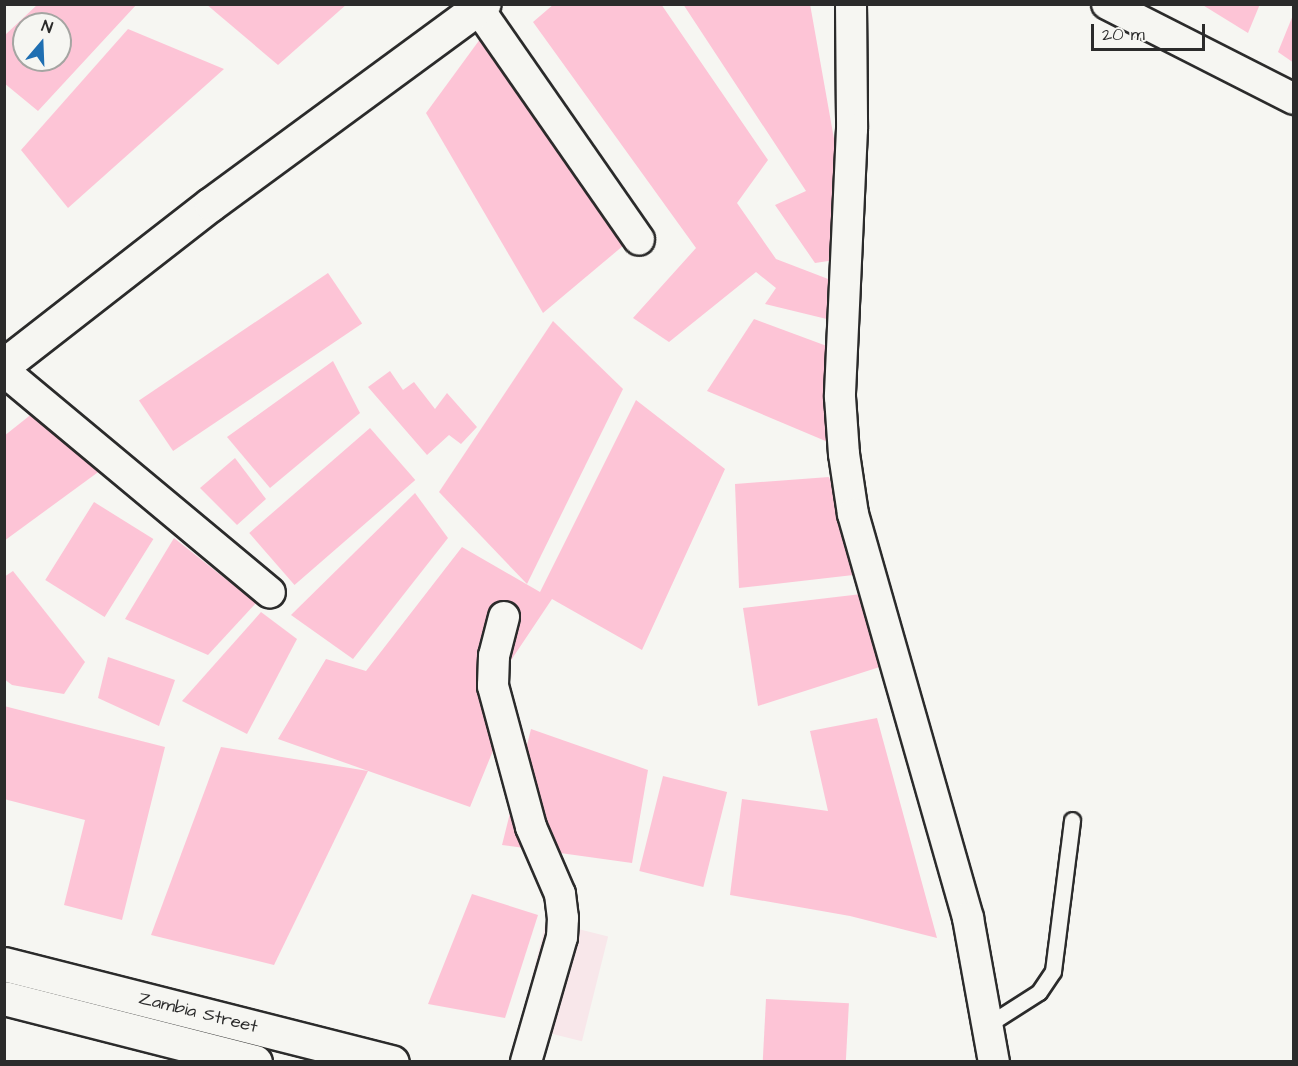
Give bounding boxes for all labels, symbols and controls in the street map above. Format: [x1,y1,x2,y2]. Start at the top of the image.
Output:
north arrow [12,12,72,72]
scale bar [1094,12,1208,50]
text: N [39,15,56,39]
text: 20 m [1102,22,1145,47]
street label: Zambia Street [136,988,260,1038]

